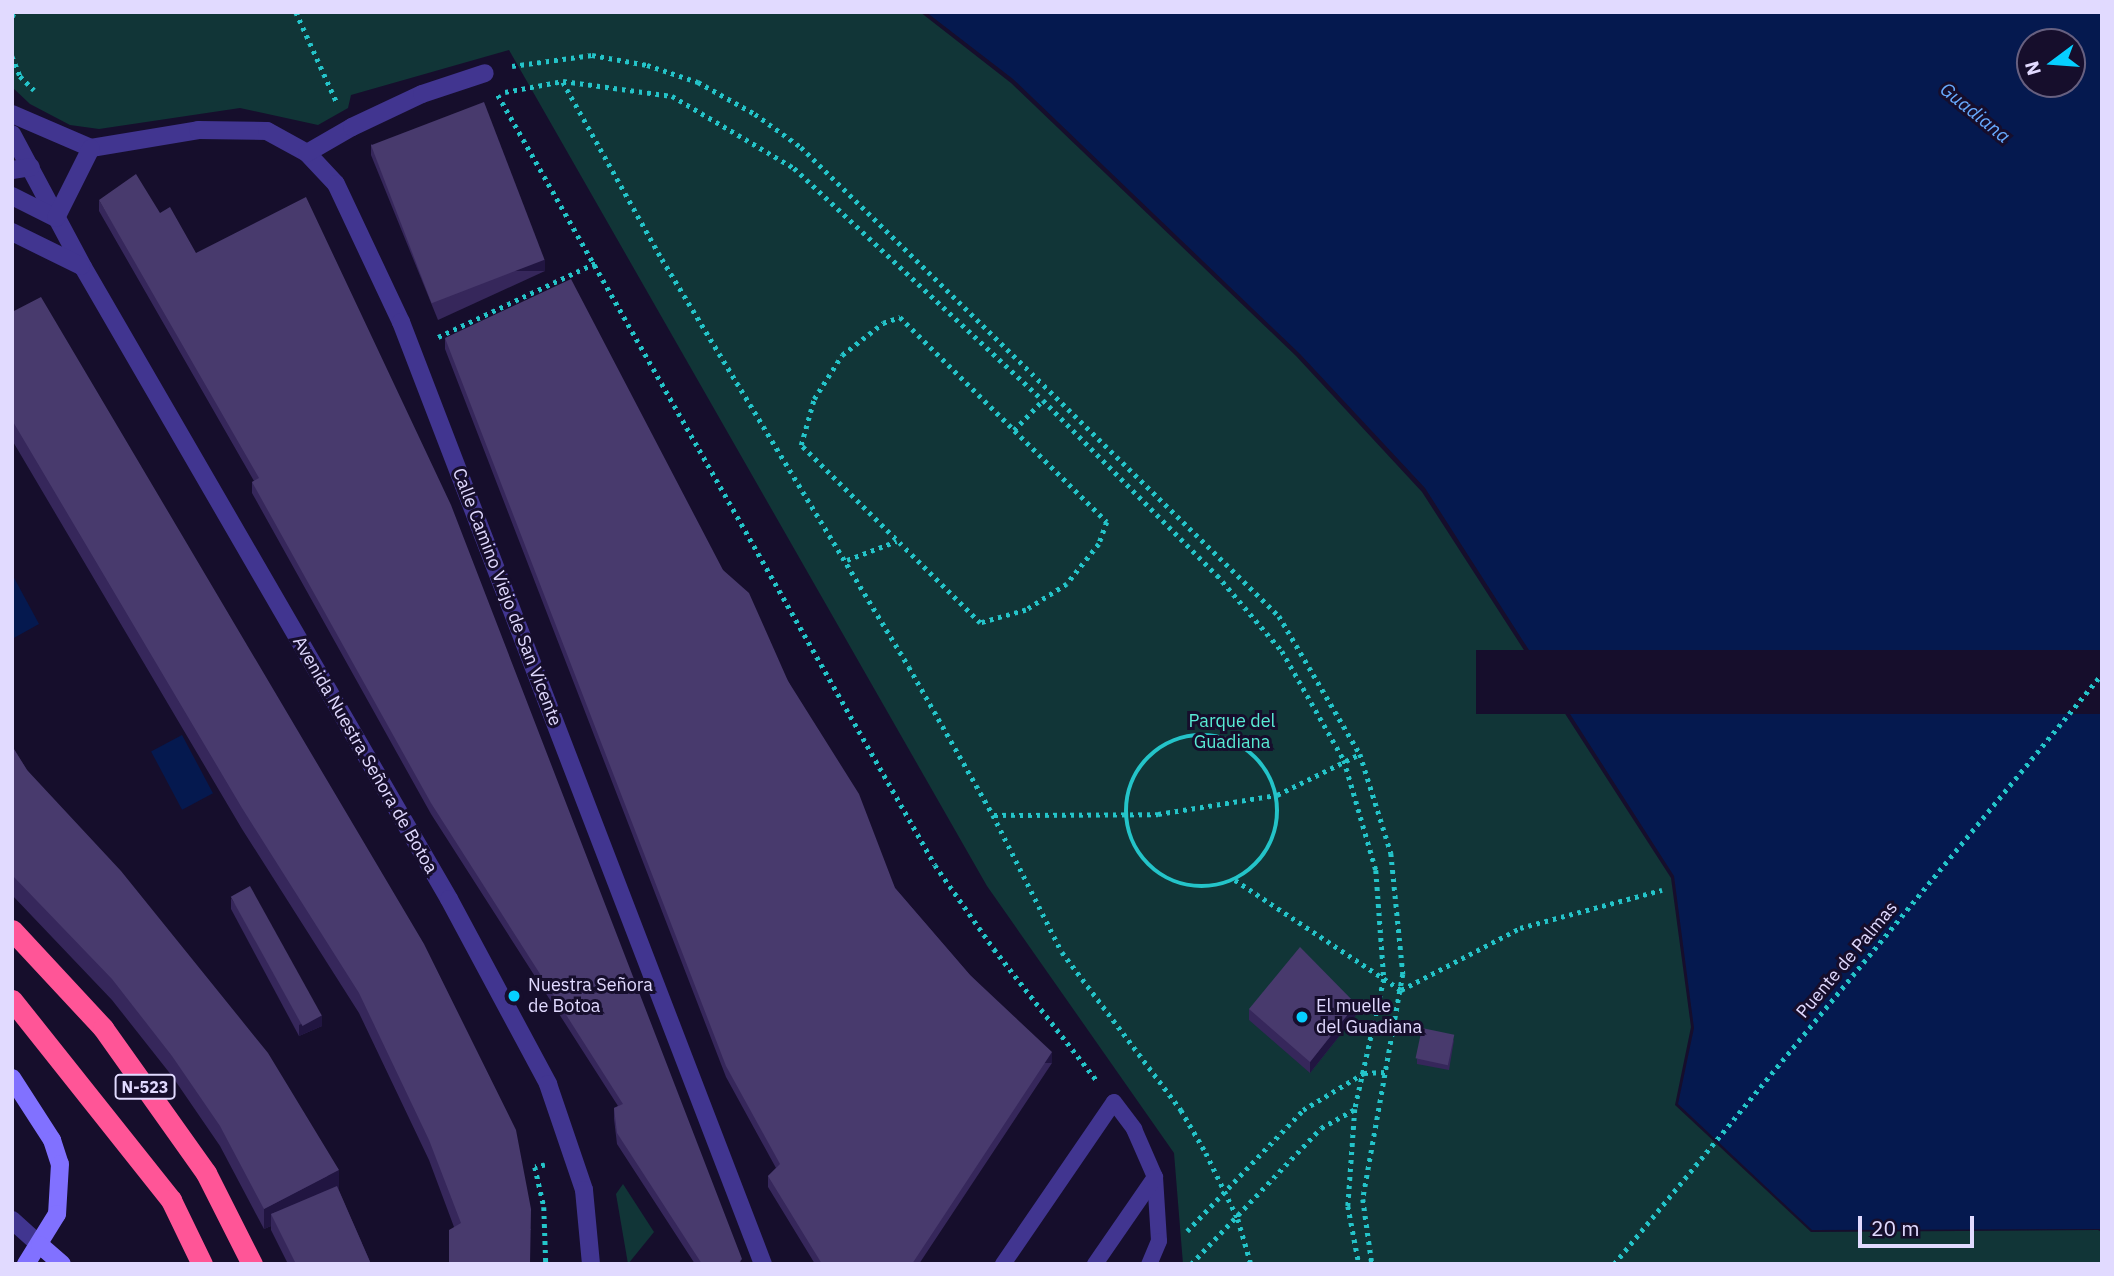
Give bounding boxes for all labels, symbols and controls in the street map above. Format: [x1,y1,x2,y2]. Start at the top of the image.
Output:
north arrow [2016,28,2086,98]
text: N [2019,58,2046,78]
water label: Guadiana [1935,78,2015,148]
street label: Calle Camino Viejo de San Vicente [448,465,566,729]
street label: Avenida Nuestra Señora de Botoa [288,633,442,877]
park label: Parque del Guadiana [1189,711,1275,754]
street label: Puente de Palmas [1792,897,1902,1023]
place label: Nuestra Señora de Botoa [528,975,653,1018]
marker: Nuestra Señora de Botoa [506,988,522,1004]
place label: El muelle del Guadiana [1316,996,1422,1038]
marker: El muelle del Guadiana [1294,1009,1310,1025]
road number: N-523 [114,1074,176,1100]
scale bar [1862,1202,1978,1246]
text: 20 m [1871,1214,1920,1242]

